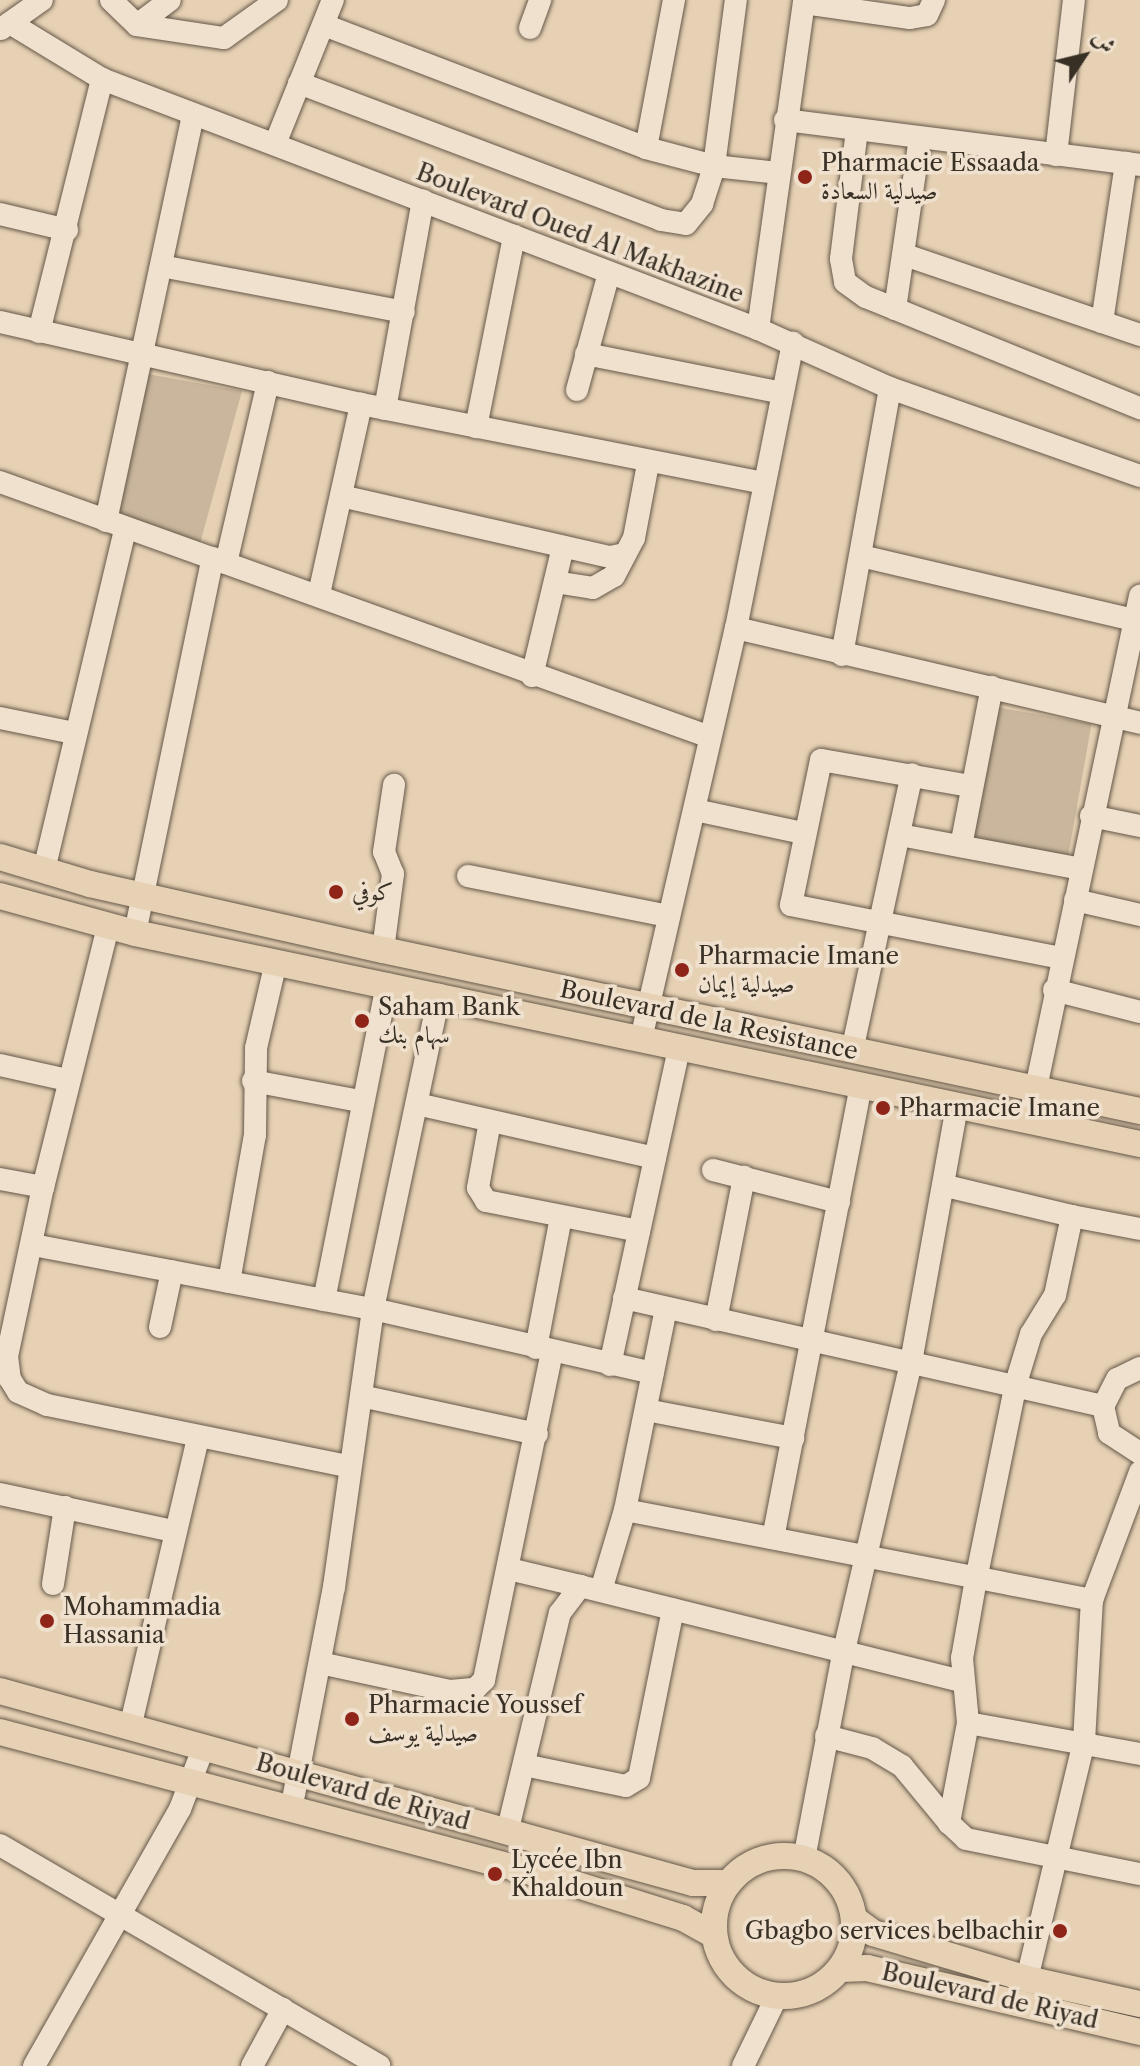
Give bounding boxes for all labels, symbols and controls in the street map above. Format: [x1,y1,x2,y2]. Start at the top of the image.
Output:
north arrow [1044,16,1124,96]
text: ش [1087,25,1121,59]
place label: Pharmacie Essaada صيدلية السعادة [821,149,1039,205]
street label: Boulevard Oued Al Makhazine [412,157,748,309]
marker: Pharmacie Essaada صيدلية السعادة [796,168,814,186]
place label: كوفي [352,878,393,906]
marker: كوفي [327,883,345,901]
place label: Pharmacie Imane صيدلية إيمان [698,942,899,998]
marker: Pharmacie Imane صيدلية إيمان [673,961,691,979]
street label: Boulevard de la Resistance [557,974,861,1066]
place label: Saham Bank سهام بنك [378,993,520,1049]
marker: Saham Bank سهام بنك [353,1012,371,1030]
place label: Pharmacie Imane [899,1094,1100,1122]
marker: Pharmacie Imane [874,1099,892,1117]
place label: Mohammadia Hassania [63,1593,221,1649]
marker: Mohammadia Hassania [38,1612,56,1630]
place label: Pharmacie Youssef صيدلية يوسف [368,1691,583,1747]
marker: Pharmacie Youssef صيدلية يوسف [343,1710,361,1728]
street label: Boulevard de Riyad [253,1748,473,1836]
place label: Lycée Ibn Khaldoun [511,1846,624,1902]
marker: Lycée Ibn Khaldoun [486,1865,504,1883]
place label: Gbagbo services belbachir [745,1917,1044,1945]
marker: Gbagbo services belbachir [1051,1922,1069,1940]
street label: Boulevard de Riyad [879,1957,1101,2035]

